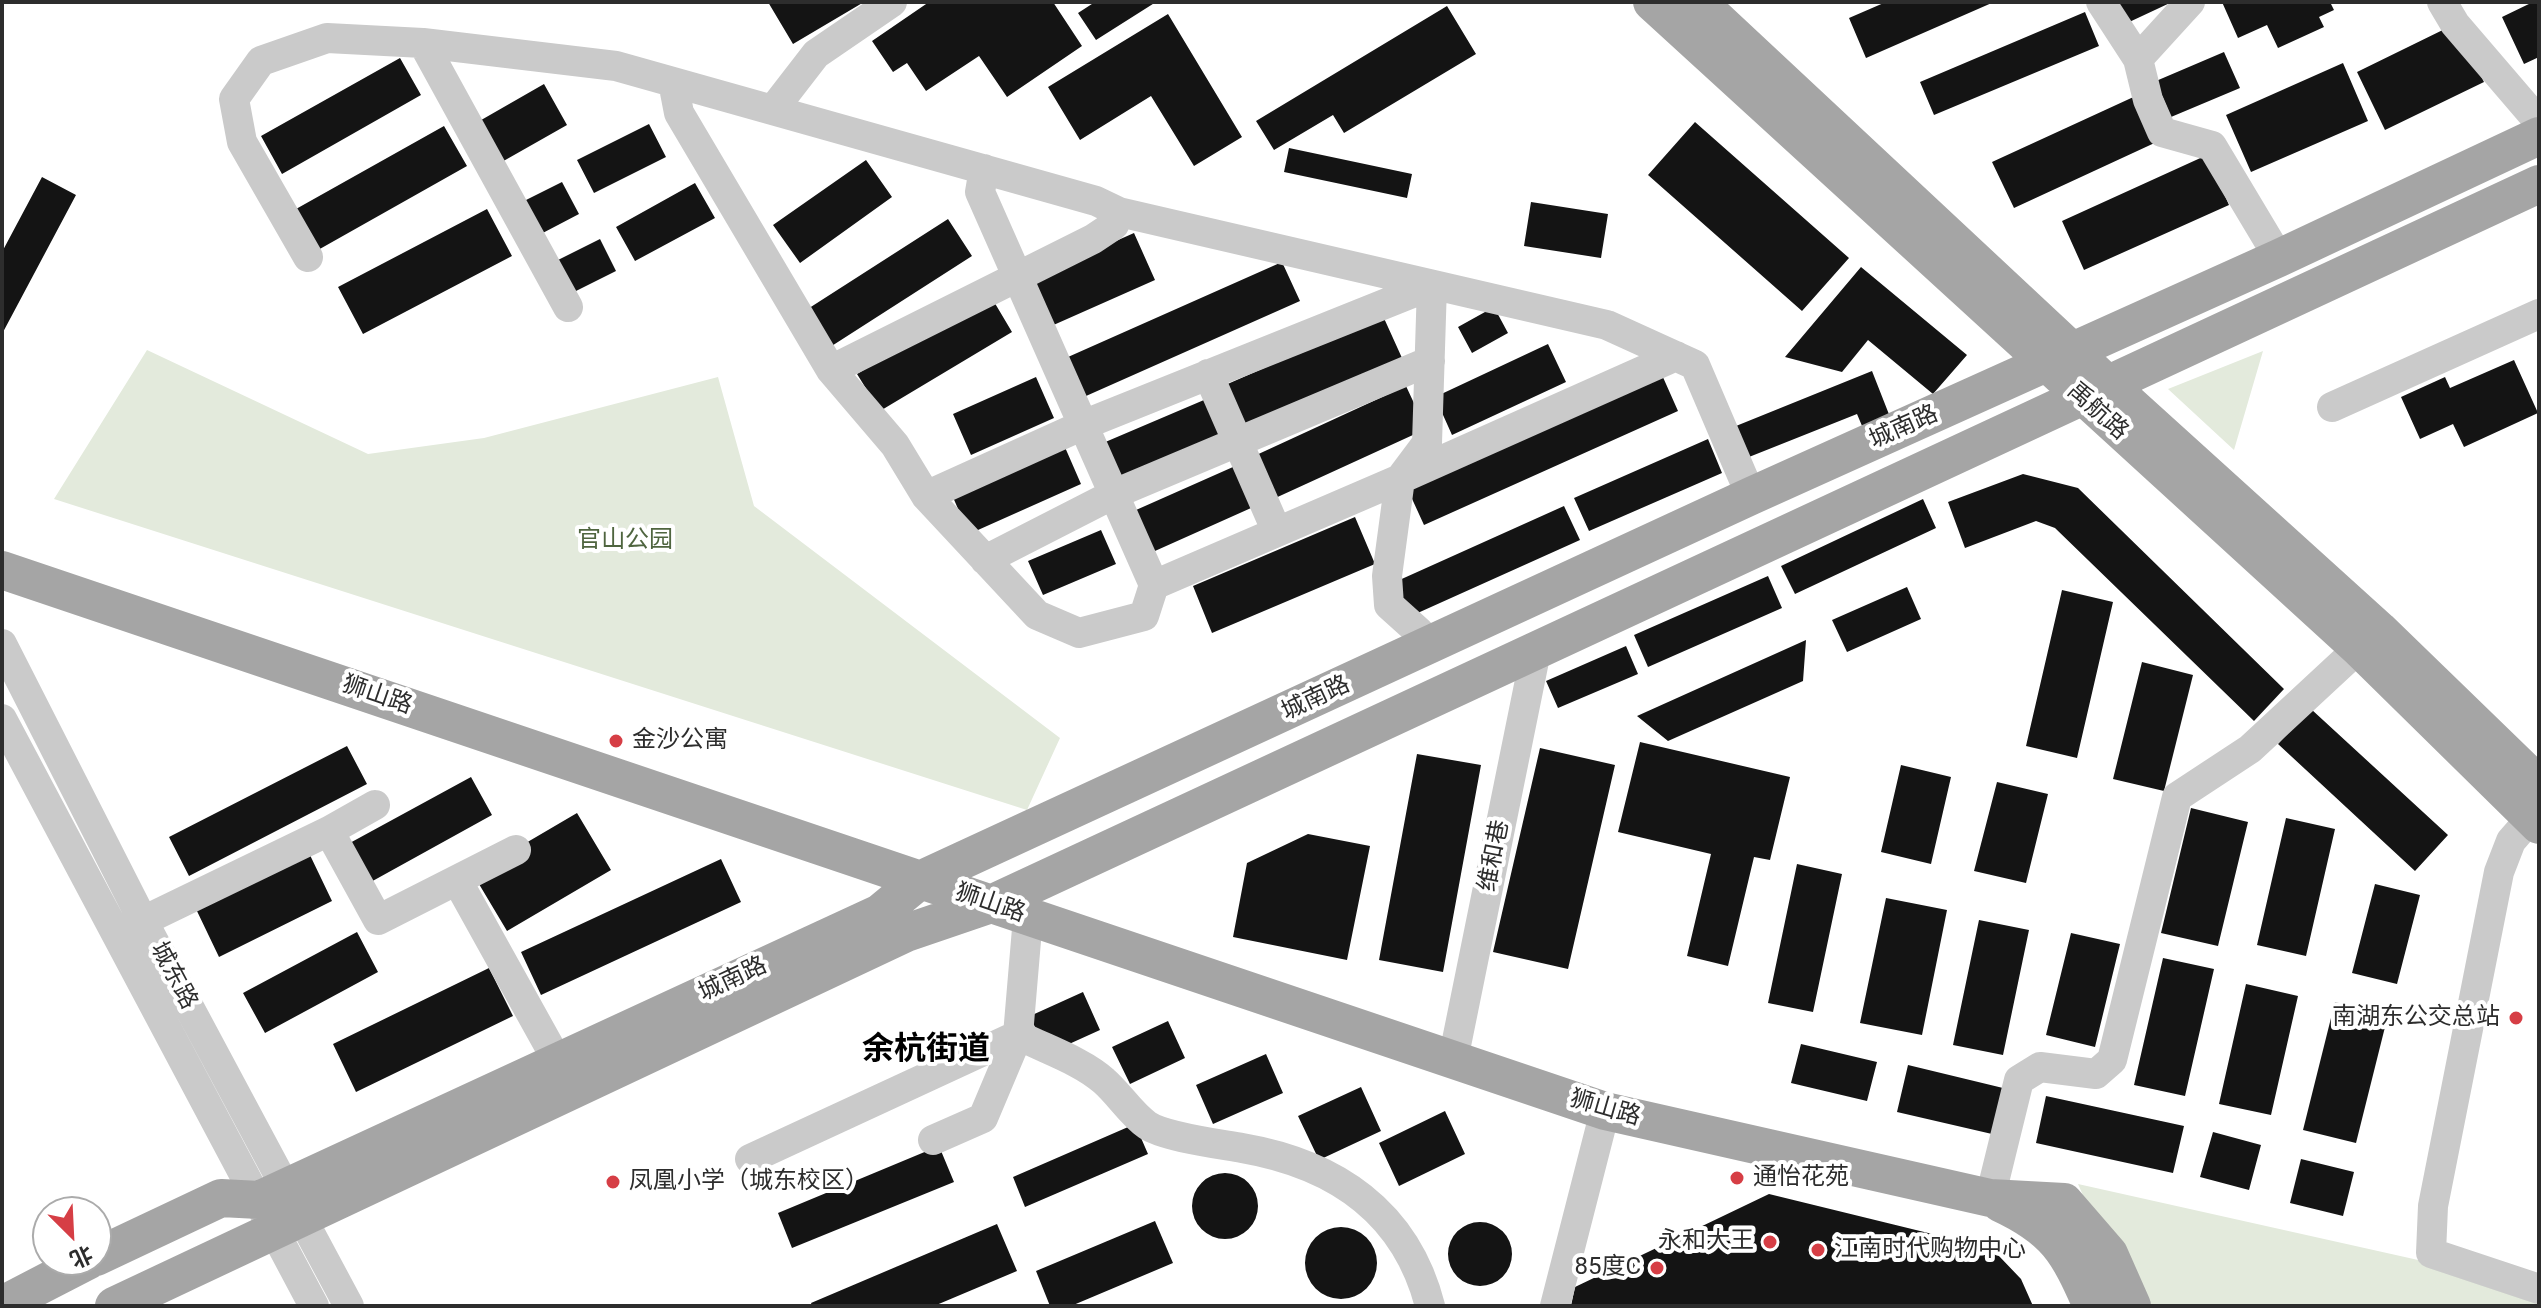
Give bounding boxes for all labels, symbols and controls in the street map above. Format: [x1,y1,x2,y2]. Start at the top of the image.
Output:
street label: 禹航路 [2061,377,2133,447]
street label: 城南路 [1865,400,1943,456]
park label: 官山公园 [577,527,673,555]
street label: 狮山路 [338,671,416,721]
street label: 城南路 [1277,671,1355,727]
place label: 金沙公寓 [632,727,728,755]
marker: 金沙公寓 [607,732,625,750]
street label: 维和巷 [1474,818,1516,894]
street label: 狮山路 [951,879,1029,929]
street label: 城东路 [143,937,203,1015]
street label: 城南路 [694,952,772,1008]
place label: 南湖东公交总站 [2332,1004,2500,1032]
marker: 南湖东公交总站 [2507,1009,2525,1027]
district label: 余杭街道 [862,1032,990,1070]
street label: 狮山路 [1566,1085,1644,1133]
place label: 通怡花苑 [1753,1164,1849,1192]
place label: 凤凰小学（城东校区） [629,1168,869,1196]
marker: 通怡花苑 [1728,1169,1746,1187]
marker: 凤凰小学（城东校区） [604,1173,622,1191]
north arrow [32,1196,112,1276]
place label: 永和大王 [1658,1228,1754,1256]
marker: 永和大王 [1761,1233,1779,1251]
place label: 江南时代购物中心 [1834,1236,2026,1264]
text: 北 [66,1241,96,1272]
marker: 江南时代购物中心 [1809,1241,1827,1259]
place label: 85度C [1574,1254,1641,1282]
marker: 85度C [1648,1259,1666,1277]

